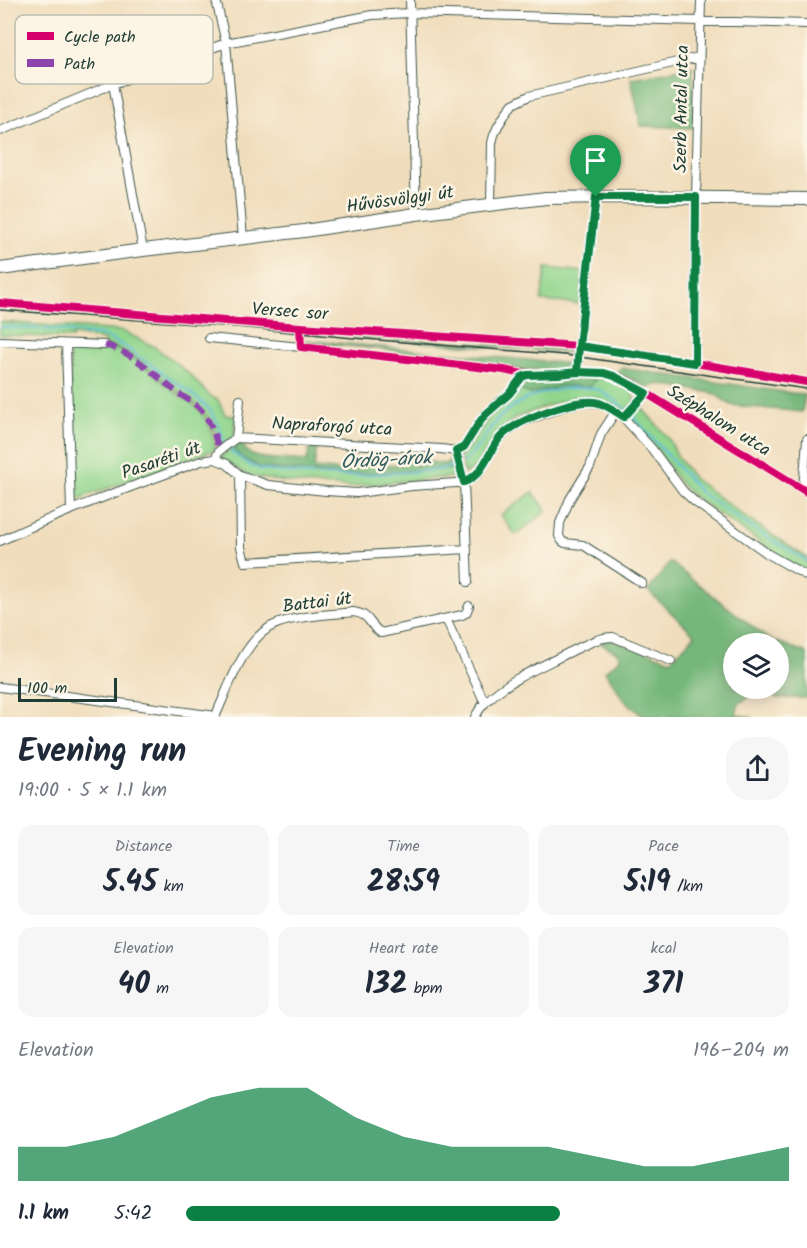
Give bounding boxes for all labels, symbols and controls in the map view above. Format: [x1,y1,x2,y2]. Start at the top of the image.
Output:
legend [15,15,213,84]
text: Cycle path [64,25,136,50]
street label: Szerb Antal utca [667,45,698,173]
text: Path [64,52,95,77]
pin [570,135,621,197]
icon: arrive [579,144,612,177]
street label: Hűvösvölgyi út [345,178,457,222]
street label: Versec sor [251,295,330,330]
street label: Széphalom utca [660,378,776,465]
street label: Napraforgó utca [271,410,393,445]
street label: Pasaréti út [118,434,206,489]
water label: Ördög-árok [340,442,435,479]
street label: Battai út [281,585,354,622]
map controls [723,633,789,699]
button: layers [723,633,789,699]
scale bar [18,675,117,702]
text: 100 m [27,676,67,701]
text: Evening run [18,726,186,779]
button: share [726,737,789,800]
text: 19:00 · 5 × 1.1 km [18,775,167,807]
text: Distance [115,834,172,859]
text: Time [387,834,420,859]
text: Pace [648,834,679,859]
text: 5.45 [103,859,157,907]
text: 28:59 [367,859,440,907]
text: 5:19 [624,859,671,907]
text: km [157,874,184,899]
text: /km [671,874,703,899]
text: Elevation [113,936,174,961]
text: Heart rate [369,936,438,961]
text: kcal [650,936,677,961]
text: 40 [118,961,150,1009]
text: 132 [364,961,407,1009]
text: 371 [644,961,683,1009]
text: m [150,976,169,1001]
text: bpm [407,976,443,1001]
text: Elevation [18,1035,94,1067]
text: 196–204 m [693,1035,789,1067]
text: 1.1 km [18,1198,69,1230]
text: 5:42 [114,1198,152,1230]

